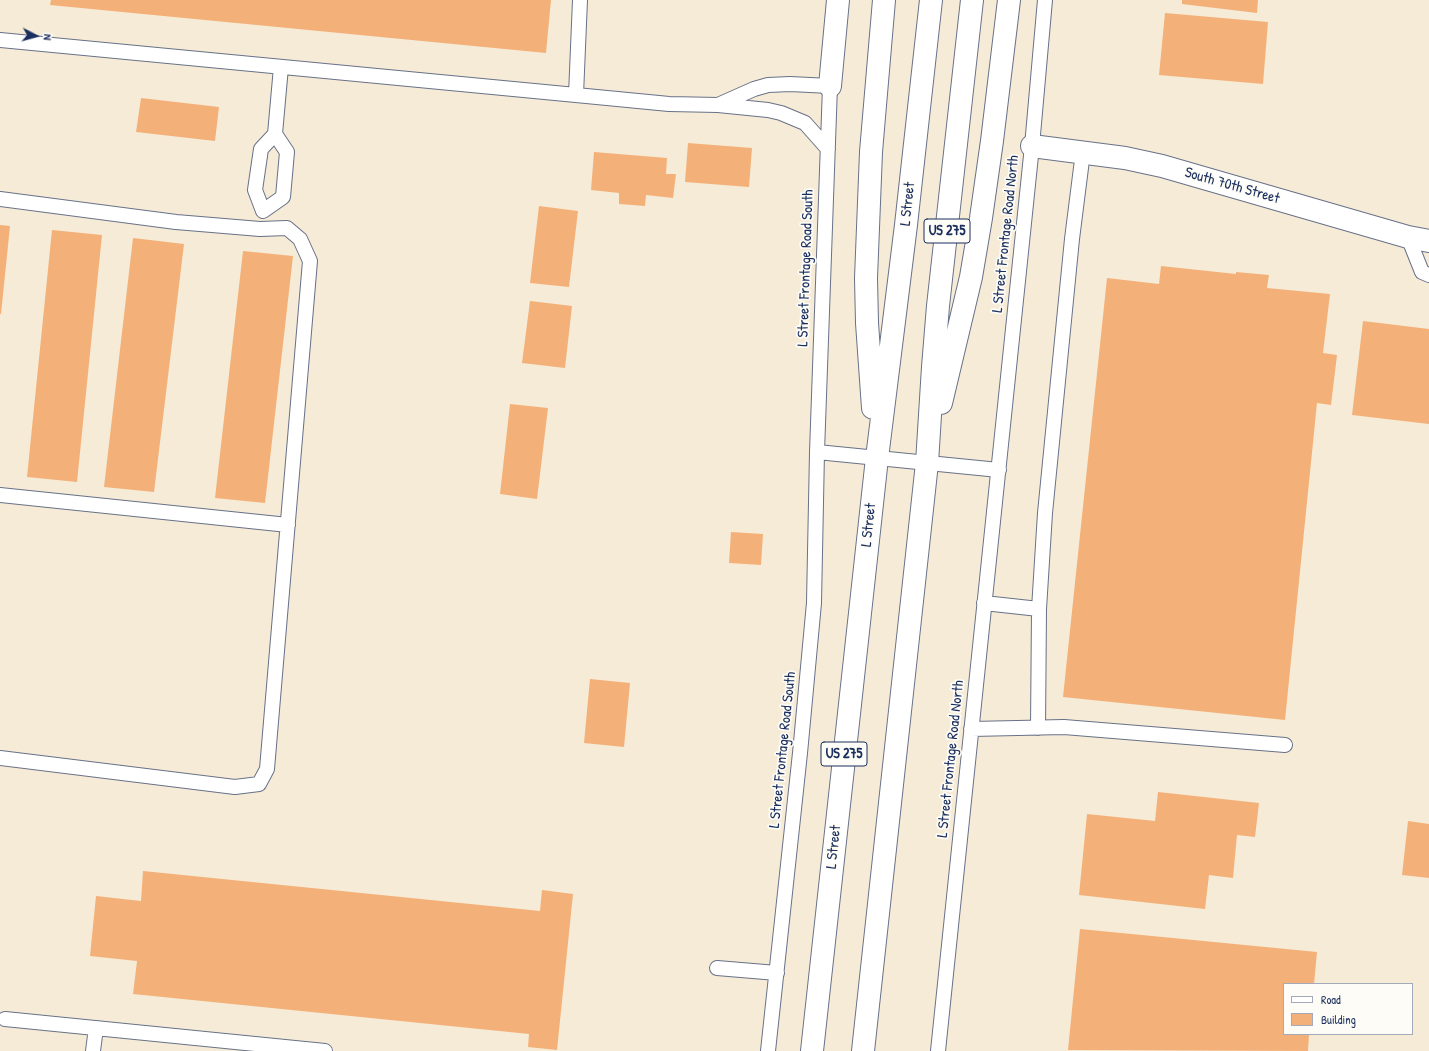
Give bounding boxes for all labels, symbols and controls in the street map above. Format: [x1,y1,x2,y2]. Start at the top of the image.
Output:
north arrow [16,16,56,56]
text: N [41,34,55,41]
street label: L Street Frontage Road North [989,154,1023,314]
street label: South 70th Street [1183,164,1281,208]
street label: L Street [897,181,919,227]
street label: L Street Frontage Road South [794,189,818,347]
road number: US 275 [924,219,970,243]
street label: L Street [858,502,880,548]
street label: L Street Frontage Road South [766,671,800,829]
street label: L Street Frontage Road North [934,679,968,839]
road number: US 275 [821,742,867,766]
street label: L Street [823,824,845,870]
legend [1283,983,1413,1035]
text: Road [1321,991,1341,1008]
text: Building [1321,1011,1356,1028]

